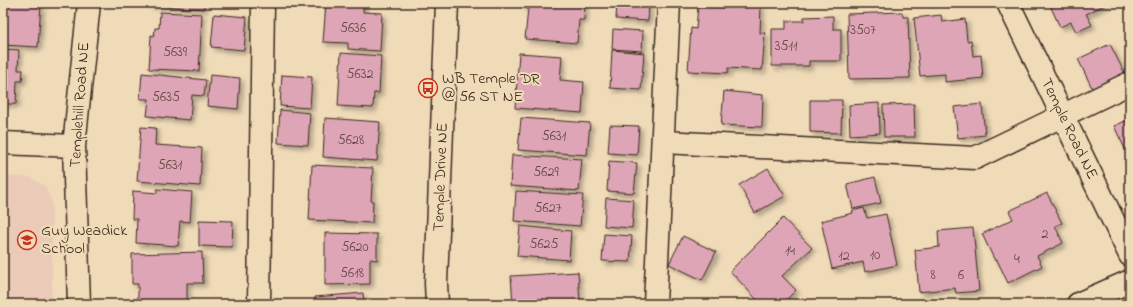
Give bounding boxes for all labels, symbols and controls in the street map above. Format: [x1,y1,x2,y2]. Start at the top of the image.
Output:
house number: 5636 [340,18,366,39]
house number: 3507 [850,20,876,41]
house number: 3511 [775,36,798,57]
street label: Templehill Road NE [64,41,96,169]
house number: 5639 [163,42,188,63]
house number: 5632 [347,64,373,85]
place label: WB Temple DR @ 56 ST NE [442,67,540,109]
street label: Temple Road NE [1034,74,1104,184]
bus stop icon: WB Temple DR @ 56 ST NE [417,77,439,99]
house number: 5635 [152,87,180,108]
street label: Temple Drive NE [427,122,455,232]
house number: 5631 [542,126,567,147]
house number: 5628 [338,130,364,151]
house number: 5631 [158,155,183,176]
house number: 5629 [533,162,559,183]
house number: 5627 [535,198,562,219]
place label: Guy Weadick School [41,219,128,261]
house number: 2 [1042,224,1049,245]
school or university icon: Guy Weadick School [16,229,38,251]
house number: 5625 [529,234,559,255]
house number: 5620 [341,237,369,258]
house number: 14 [785,241,795,262]
house number: 10 [870,245,880,266]
house number: 12 [838,246,850,267]
house number: 4 [1014,249,1020,270]
house number: 5618 [340,263,364,284]
house number: 8 [930,265,936,286]
house number: 6 [958,265,964,286]

